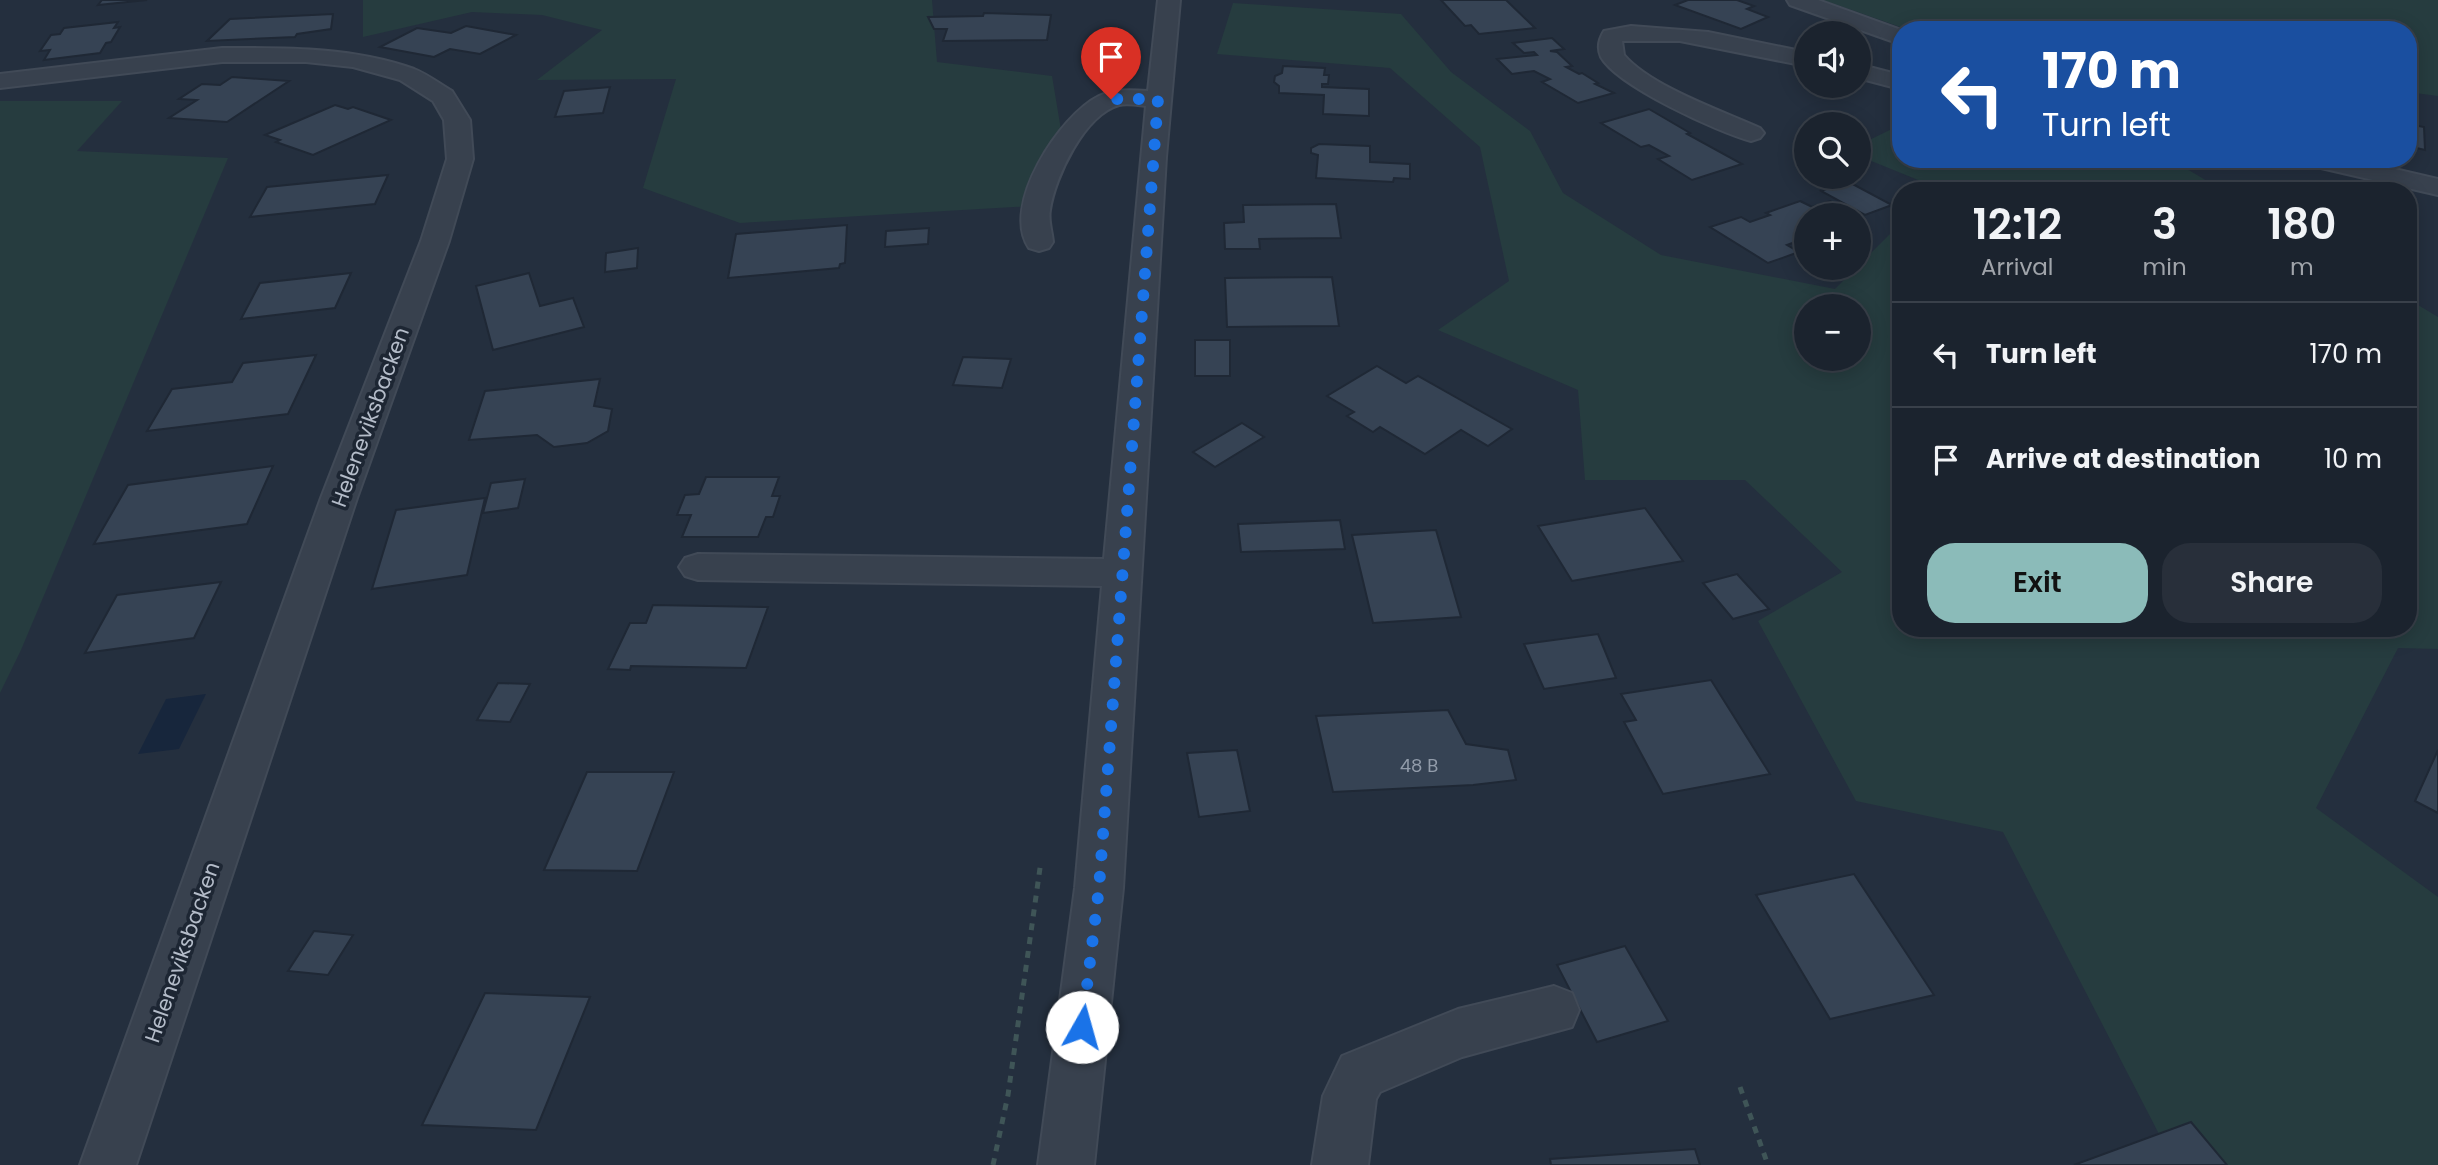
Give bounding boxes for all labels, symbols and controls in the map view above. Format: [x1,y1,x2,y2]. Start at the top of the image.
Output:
map controls [1794,21,1871,371]
button: sound [1794,21,1871,98]
pin [1081,27,1141,99]
text: 170 m [2042,37,2181,105]
icon: arrive [1092,38,1130,76]
icon: left [1927,49,2018,140]
text: Turn left [2042,102,2171,147]
button: search [1794,112,1871,189]
text: 12:12 [1972,195,2062,254]
text: 3 [2152,195,2177,254]
text: 180 [2267,195,2337,254]
button: + [1794,203,1871,280]
text: Arrival [1981,251,2054,283]
text: min [2143,251,2187,283]
text: m [2290,251,2314,283]
button: − [1794,294,1871,371]
street label: Heleneviksbacken [324,323,416,511]
icon: left [1927,336,1965,374]
text: Turn left [1986,336,2097,372]
text: 170 m [2309,336,2382,372]
icon: arrive [1927,441,1965,479]
text: Arrive at destination [1986,441,2261,477]
text: 10 m [2324,441,2382,477]
button: Exit [1927,543,2148,623]
button: Share [2162,543,2382,623]
house number: 48 B [1400,753,1438,778]
street label: Heleneviksbacken [137,858,227,1046]
position arrow [1045,990,1119,1064]

